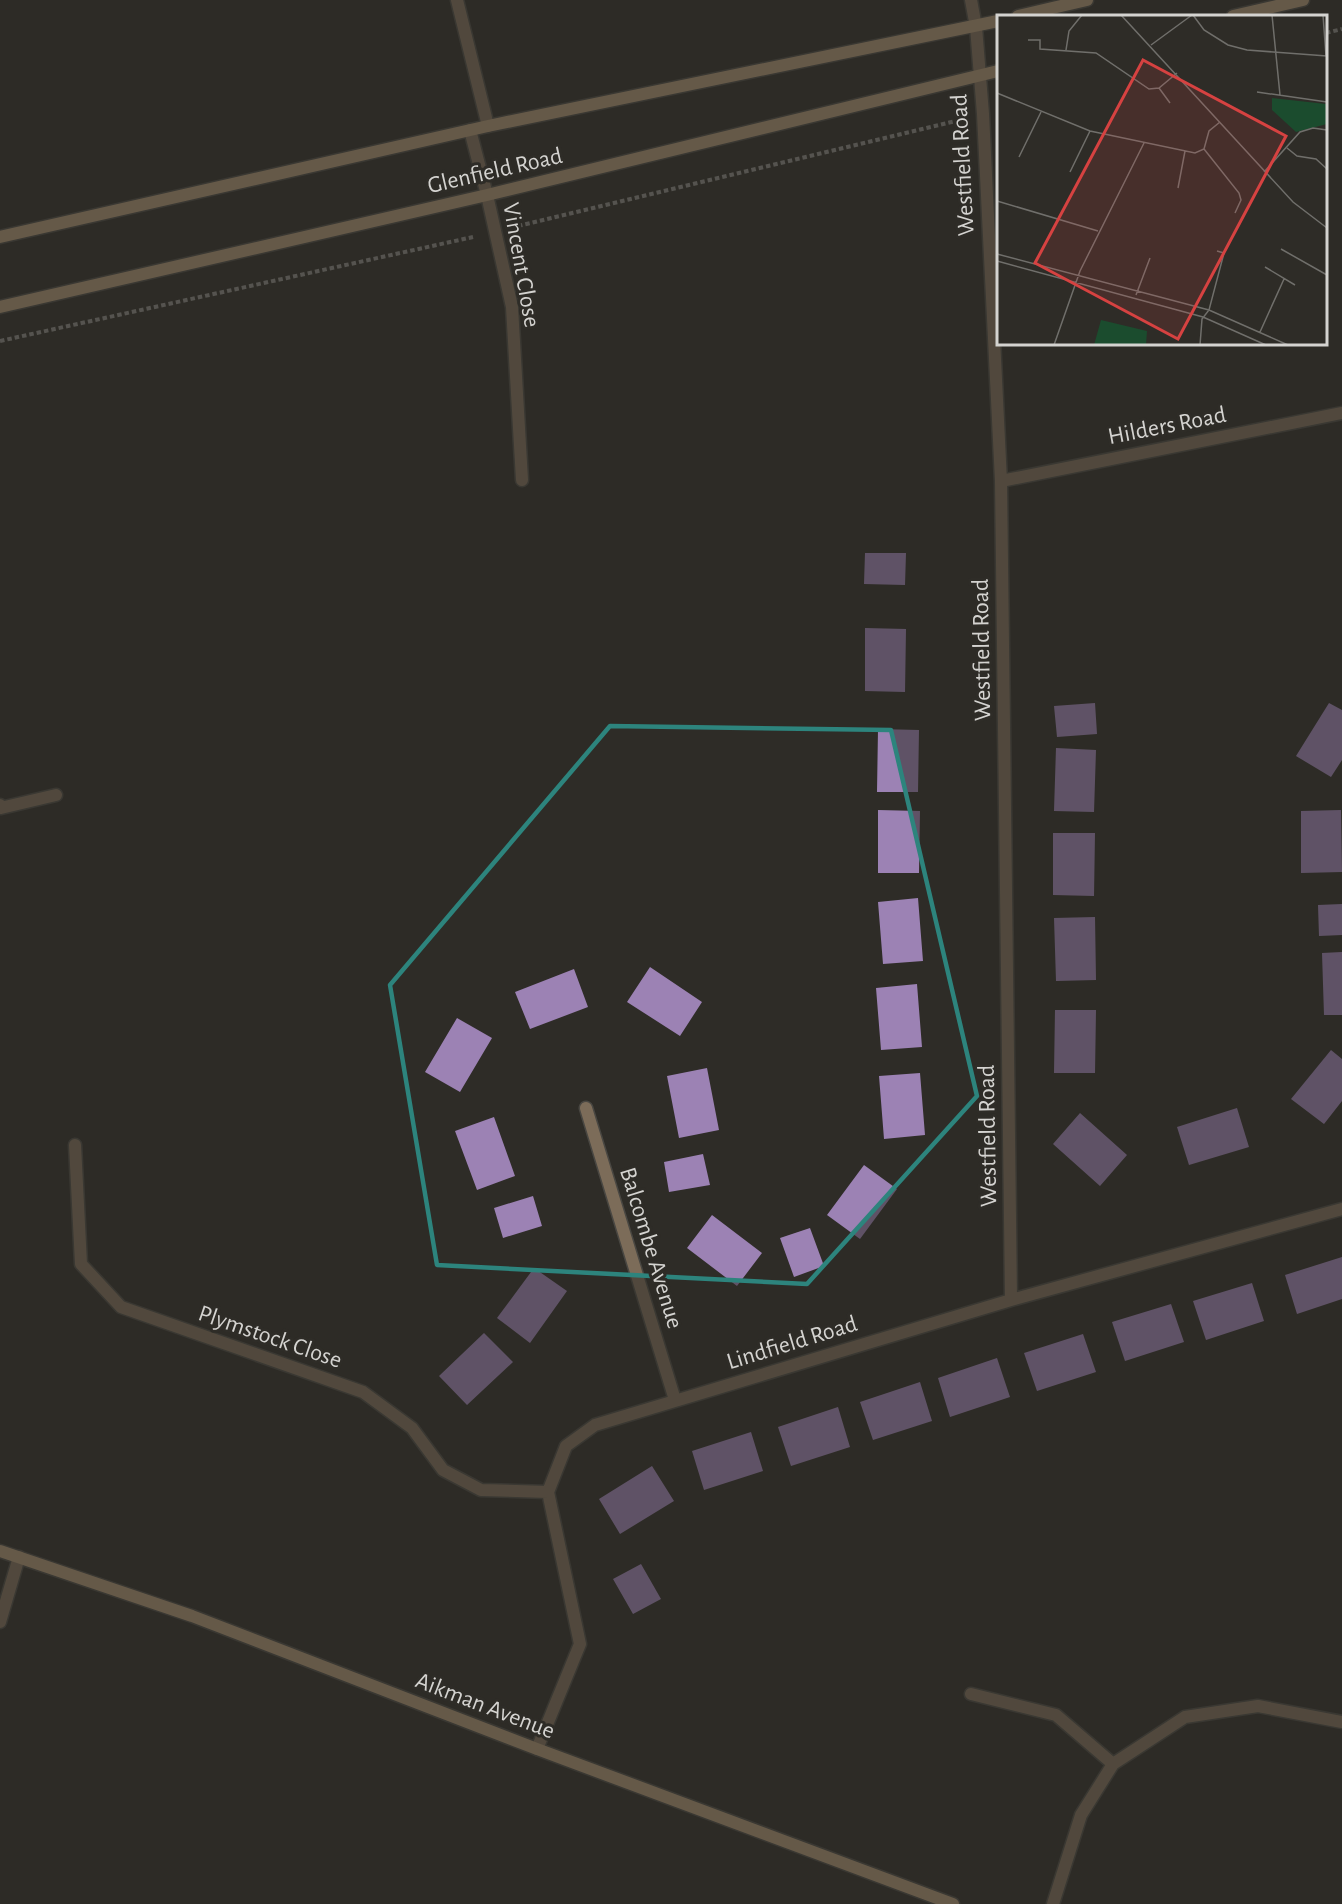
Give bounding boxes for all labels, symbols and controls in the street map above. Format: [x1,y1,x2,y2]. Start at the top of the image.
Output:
inset map [997,15,1327,345]
street label: Westfield Road [947,93,979,237]
street label: Glenfield Road [425,144,565,198]
street label: Vincent Close [498,201,544,329]
street label: Hilders Road [1106,403,1228,449]
street label: Westfield Road [969,579,995,721]
street label: Westfield Road [975,1065,1001,1207]
street label: Balcombe Avenue [615,1165,687,1331]
street label: Plymstock Close [195,1301,345,1373]
street label: Lindfield Road [724,1312,860,1374]
street label: Aikman Avenue [412,1668,558,1744]

